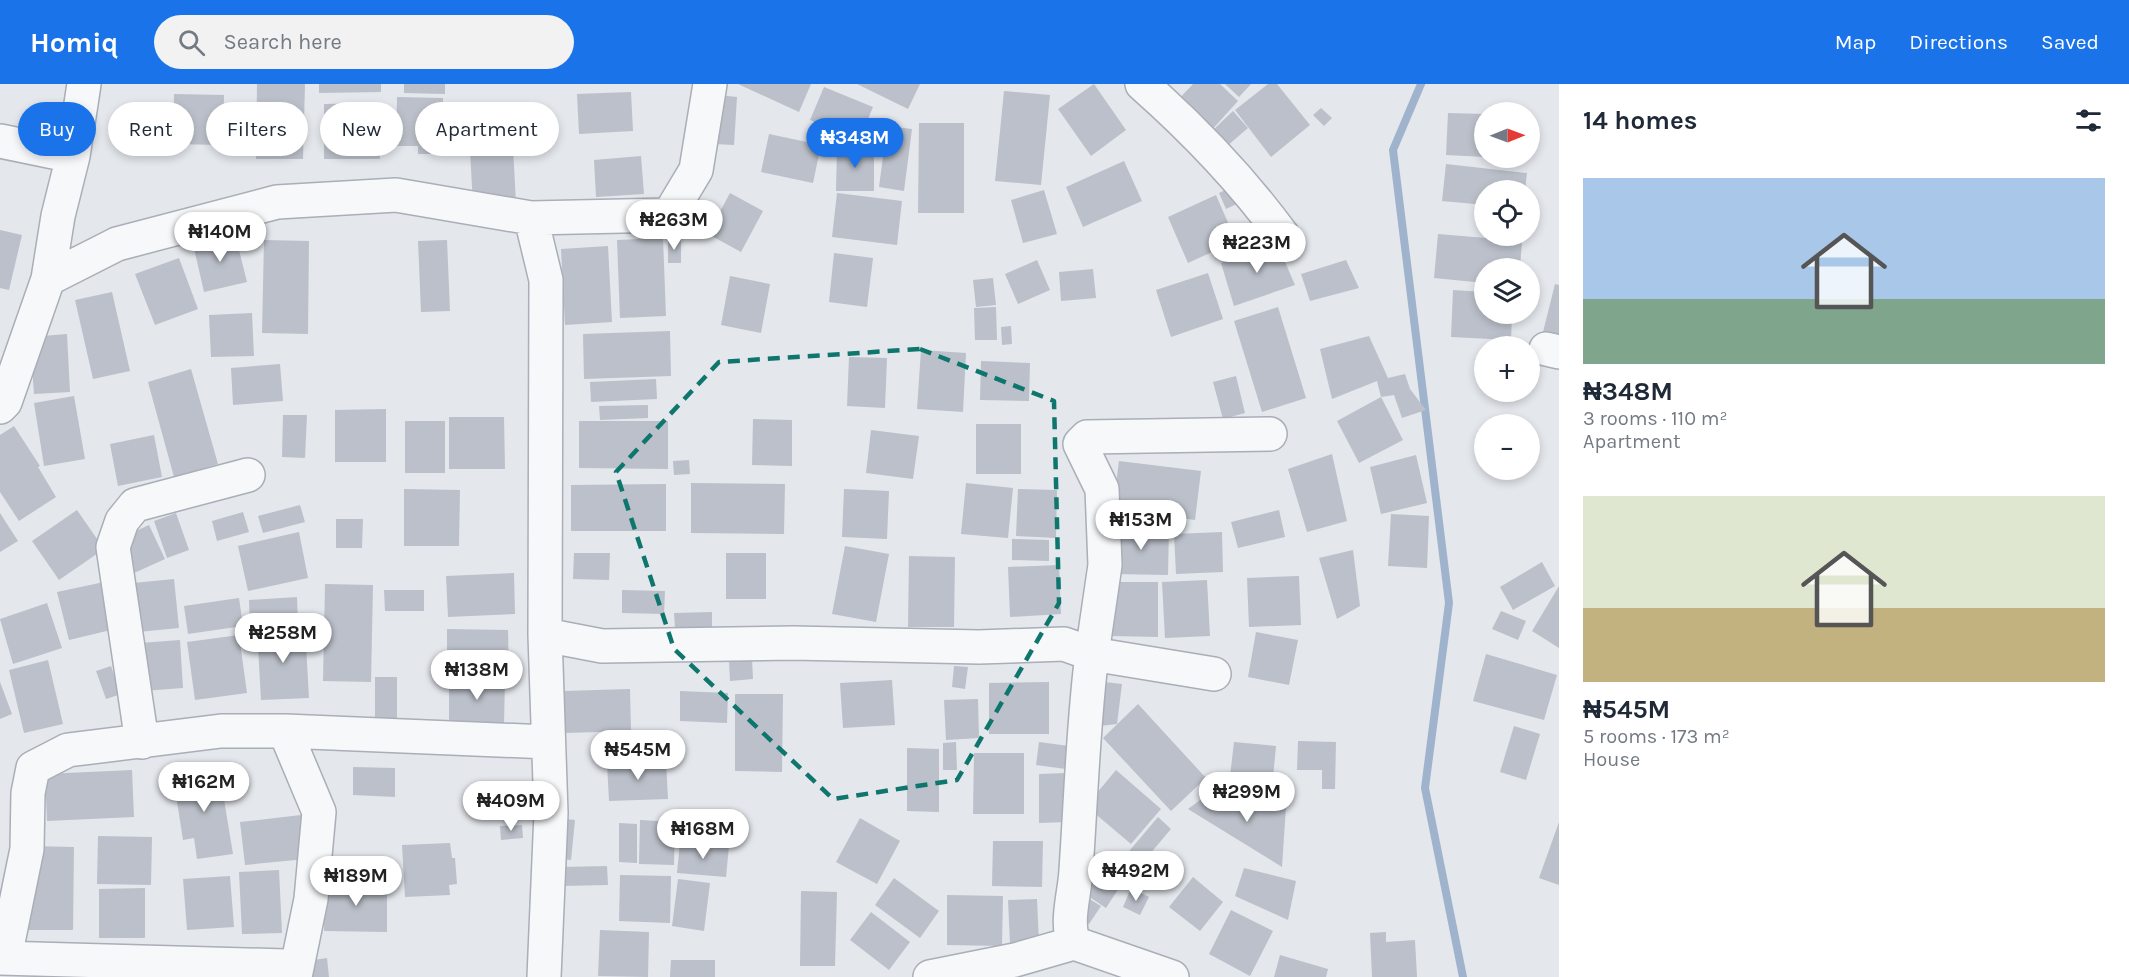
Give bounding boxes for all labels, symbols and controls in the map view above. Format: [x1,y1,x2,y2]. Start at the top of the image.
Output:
search box [154,15,574,69]
text: Homiq [30,26,118,59]
icon: search [175,26,208,59]
text: Search here [223,29,342,55]
text: Map [1835,30,1876,54]
text: Directions [1909,30,2008,54]
text: Saved [2041,30,2099,54]
chip: Buy [18,102,96,156]
chip: Rent [108,102,194,156]
chip: Filters [206,102,308,156]
chip: New [320,102,403,156]
chip: Apartment [415,102,559,156]
north arrow [1474,102,1540,168]
map controls [1474,102,1540,480]
icon: filters [2072,104,2105,137]
text: 14 homes [1583,105,1697,136]
pin: ₦348M [813,118,897,169]
text: ₦348M [820,126,890,149]
button: locate [1474,180,1540,246]
pin: ₦263M [632,200,716,251]
text: ₦263M [640,208,708,231]
pin: ₦140M [178,212,262,263]
icon: home [1790,217,1898,325]
text: ₦140M [188,220,252,243]
pin: ₦223M [1215,223,1299,274]
text: ₦223M [1223,231,1291,254]
button: layers [1474,258,1540,324]
button: + [1474,336,1540,402]
text: ₦348M [1583,376,1673,407]
text: 3 rooms · 110 m² [1583,407,1728,430]
button: − [1474,414,1540,480]
text: Apartment [1583,430,1681,453]
pin: ₦153M [1099,500,1183,551]
text: ₦153M [1109,508,1173,531]
icon: home [1790,535,1898,643]
pin: ₦258M [241,613,325,664]
text: ₦258M [249,621,317,644]
pin: ₦138M [435,650,519,701]
text: ₦138M [445,658,509,681]
text: ₦545M [1583,694,1670,725]
text: 5 rooms · 173 m² [1583,725,1730,748]
pin: ₦545M [596,730,680,781]
text: ₦545M [604,738,672,761]
text: House [1583,748,1640,771]
pin: ₦162M [162,762,246,813]
text: ₦162M [172,770,236,793]
pin: ₦299M [1205,772,1289,823]
text: ₦299M [1213,780,1281,803]
pin: ₦409M [469,781,553,832]
text: ₦409M [477,789,545,812]
pin: ₦168M [661,809,745,860]
text: ₦168M [671,817,735,840]
pin: ₦492M [1094,851,1178,902]
pin: ₦189M [314,856,398,907]
text: ₦492M [1102,859,1170,882]
text: ₦189M [324,864,388,887]

